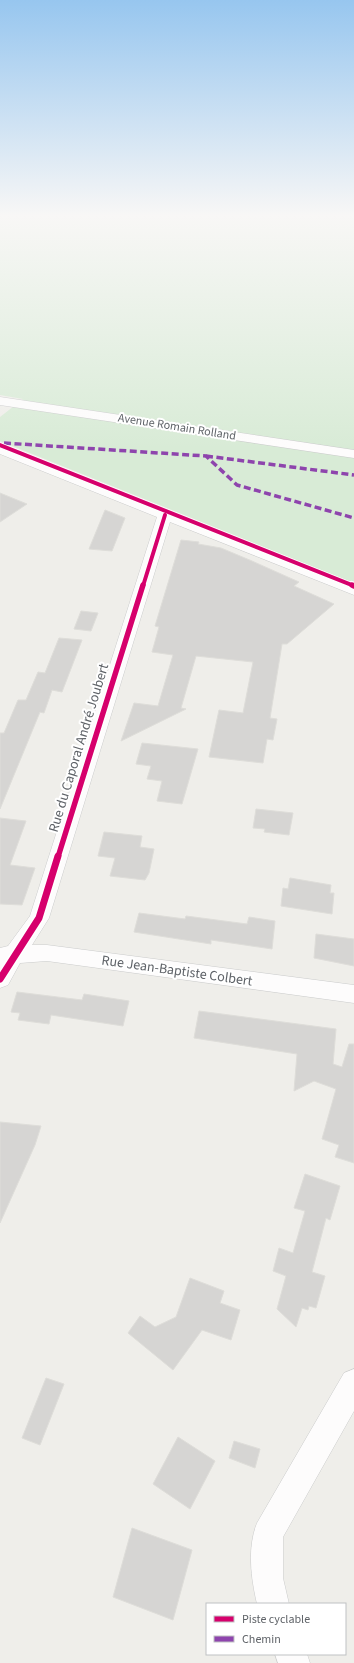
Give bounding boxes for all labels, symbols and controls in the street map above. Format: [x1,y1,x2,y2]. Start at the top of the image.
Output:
street label: Avenue Romain Rolland [117,409,237,445]
street label: Rue du Caporal André Joubert [44,661,114,835]
street label: Rue Jean-Baptiste Colbert [100,951,254,992]
legend [206,1603,346,1655]
text: Piste cyclable [242,1611,310,1628]
text: Chemin [242,1631,281,1648]

